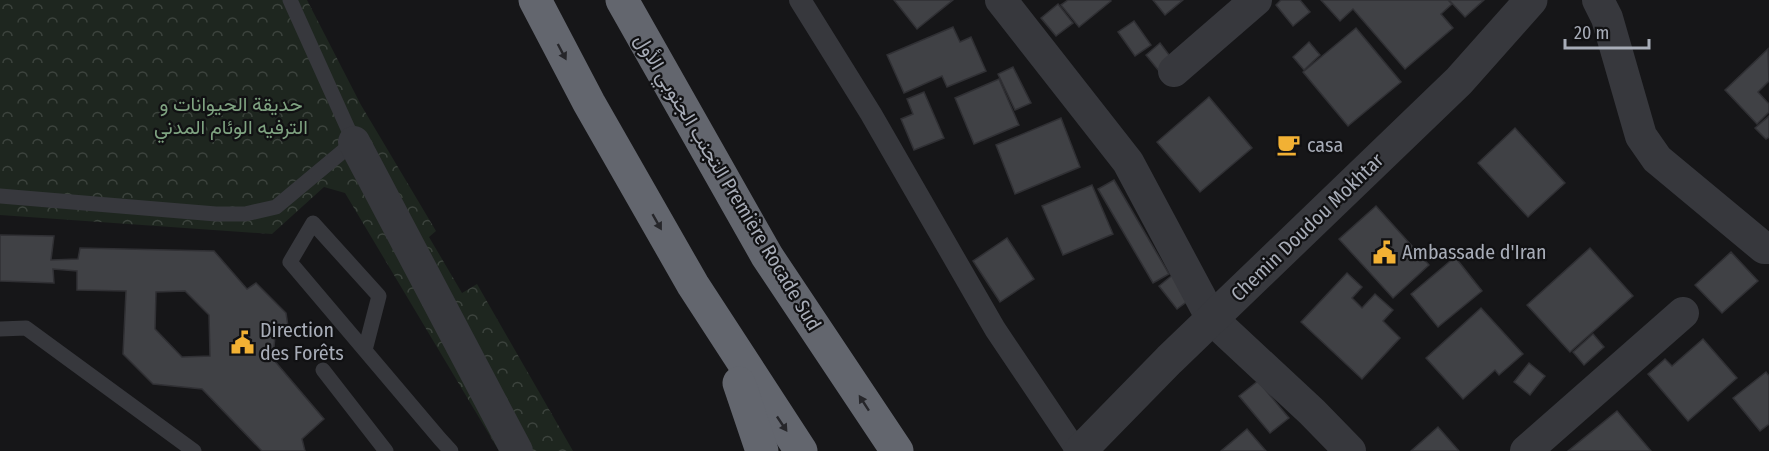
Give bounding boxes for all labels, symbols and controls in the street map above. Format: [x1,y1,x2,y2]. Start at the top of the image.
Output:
scale bar [1565,12,1649,50]
text: 20 m [1574,22,1609,44]
street label: التجنب الجنوبي الأول Première Rocade Sud [625,29,826,337]
one-way arrow [557,44,567,61]
park label: حديقة الحيوانات و الترفيه الوئام المدني [154,92,308,144]
cafe icon: casa [1276,132,1302,158]
place label: casa [1307,133,1343,157]
street label: Chemin Doudou Mokhtar [1226,148,1388,306]
one-way arrow [652,214,663,230]
public building icon: Ambassade d'Iran [1371,239,1397,265]
place label: Ambassade d'Iran [1402,240,1547,264]
place label: Direction des Forêts [260,318,344,365]
public building icon: Direction des Forêts [229,329,255,355]
one-way arrow [858,395,869,411]
one-way arrow [776,416,787,432]

